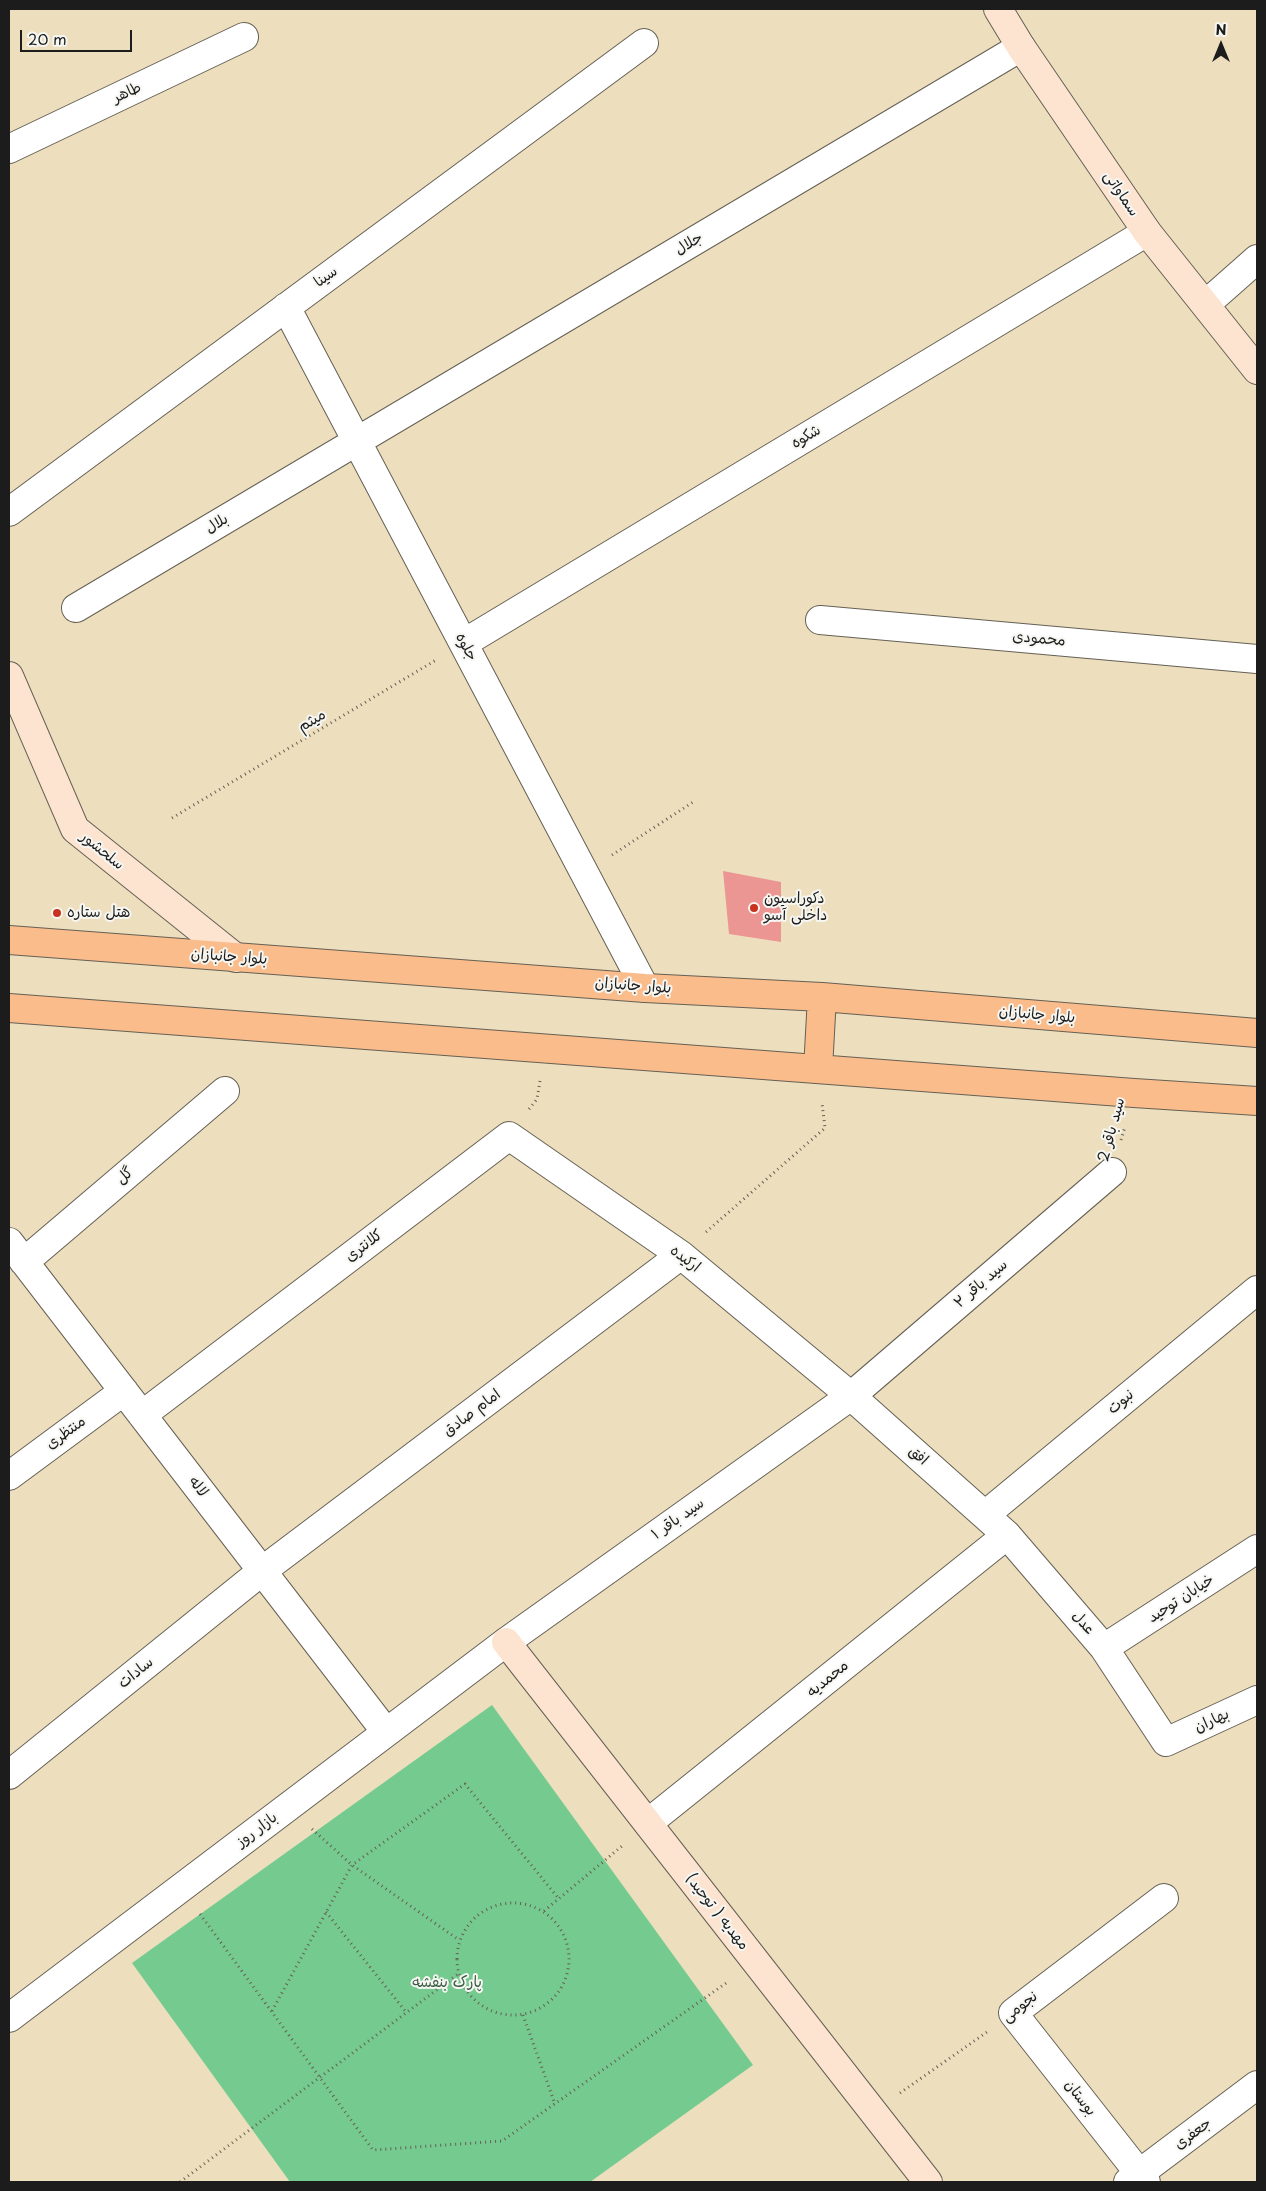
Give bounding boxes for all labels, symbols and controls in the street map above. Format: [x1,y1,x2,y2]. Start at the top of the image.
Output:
text: N [1215,19,1227,40]
scale bar [22,20,135,52]
north arrow [1196,20,1246,70]
text: 20 m [28,27,67,50]
street label: طاهر [110,79,144,107]
street label: سماواتی [1099,168,1143,220]
street label: جلال [672,229,706,259]
street label: سینا [311,262,341,292]
street label: شکوه [788,421,824,453]
street label: بلال [202,510,232,538]
street label: محمودی [1012,628,1066,650]
street label: جلوه [451,630,481,664]
street label: میثم [295,706,329,736]
street label: سلحشور [76,828,128,874]
place label: دکوراسیون داخلی آسو [764,890,827,925]
marker: دکوراسیون داخلی آسو [748,902,760,914]
place label: هتل ستاره [67,904,130,922]
marker: هتل ستاره [51,907,63,919]
street label: بلوار جانبازان [190,945,268,969]
street label: بلوار جانبازان [594,974,672,998]
street label: بلوار جانبازان [998,1003,1076,1027]
street label: سید باقر 2 [1095,1096,1129,1164]
street label: گل [113,1164,137,1188]
street label: کلانتری [342,1226,386,1266]
street label: ارکیده [666,1242,704,1276]
street label: سید باقر ۲ [951,1256,1011,1312]
street label: امام صادق [440,1386,504,1440]
street label: نبوت [1104,1386,1138,1418]
street label: منتظری [43,1413,89,1453]
street label: افق [904,1443,932,1469]
street label: لاله [184,1473,212,1501]
street label: سید باقر ۱ [648,1494,708,1544]
street label: خیابان توحید [1145,1571,1217,1627]
street label: عدل [1068,1607,1098,1639]
street label: سادات [115,1653,157,1693]
street label: محمدیه [804,1657,852,1701]
street label: بهاران [1192,1705,1232,1737]
street label: بازار روز [233,1809,281,1851]
street label: مهدیه ( توحید) [682,1870,752,1954]
park label: پارک بنفشه [412,1974,482,1992]
street label: نجومی [999,1988,1041,2026]
street label: بوستان [1060,2076,1100,2120]
street label: جعفری [1171,2114,1215,2154]

